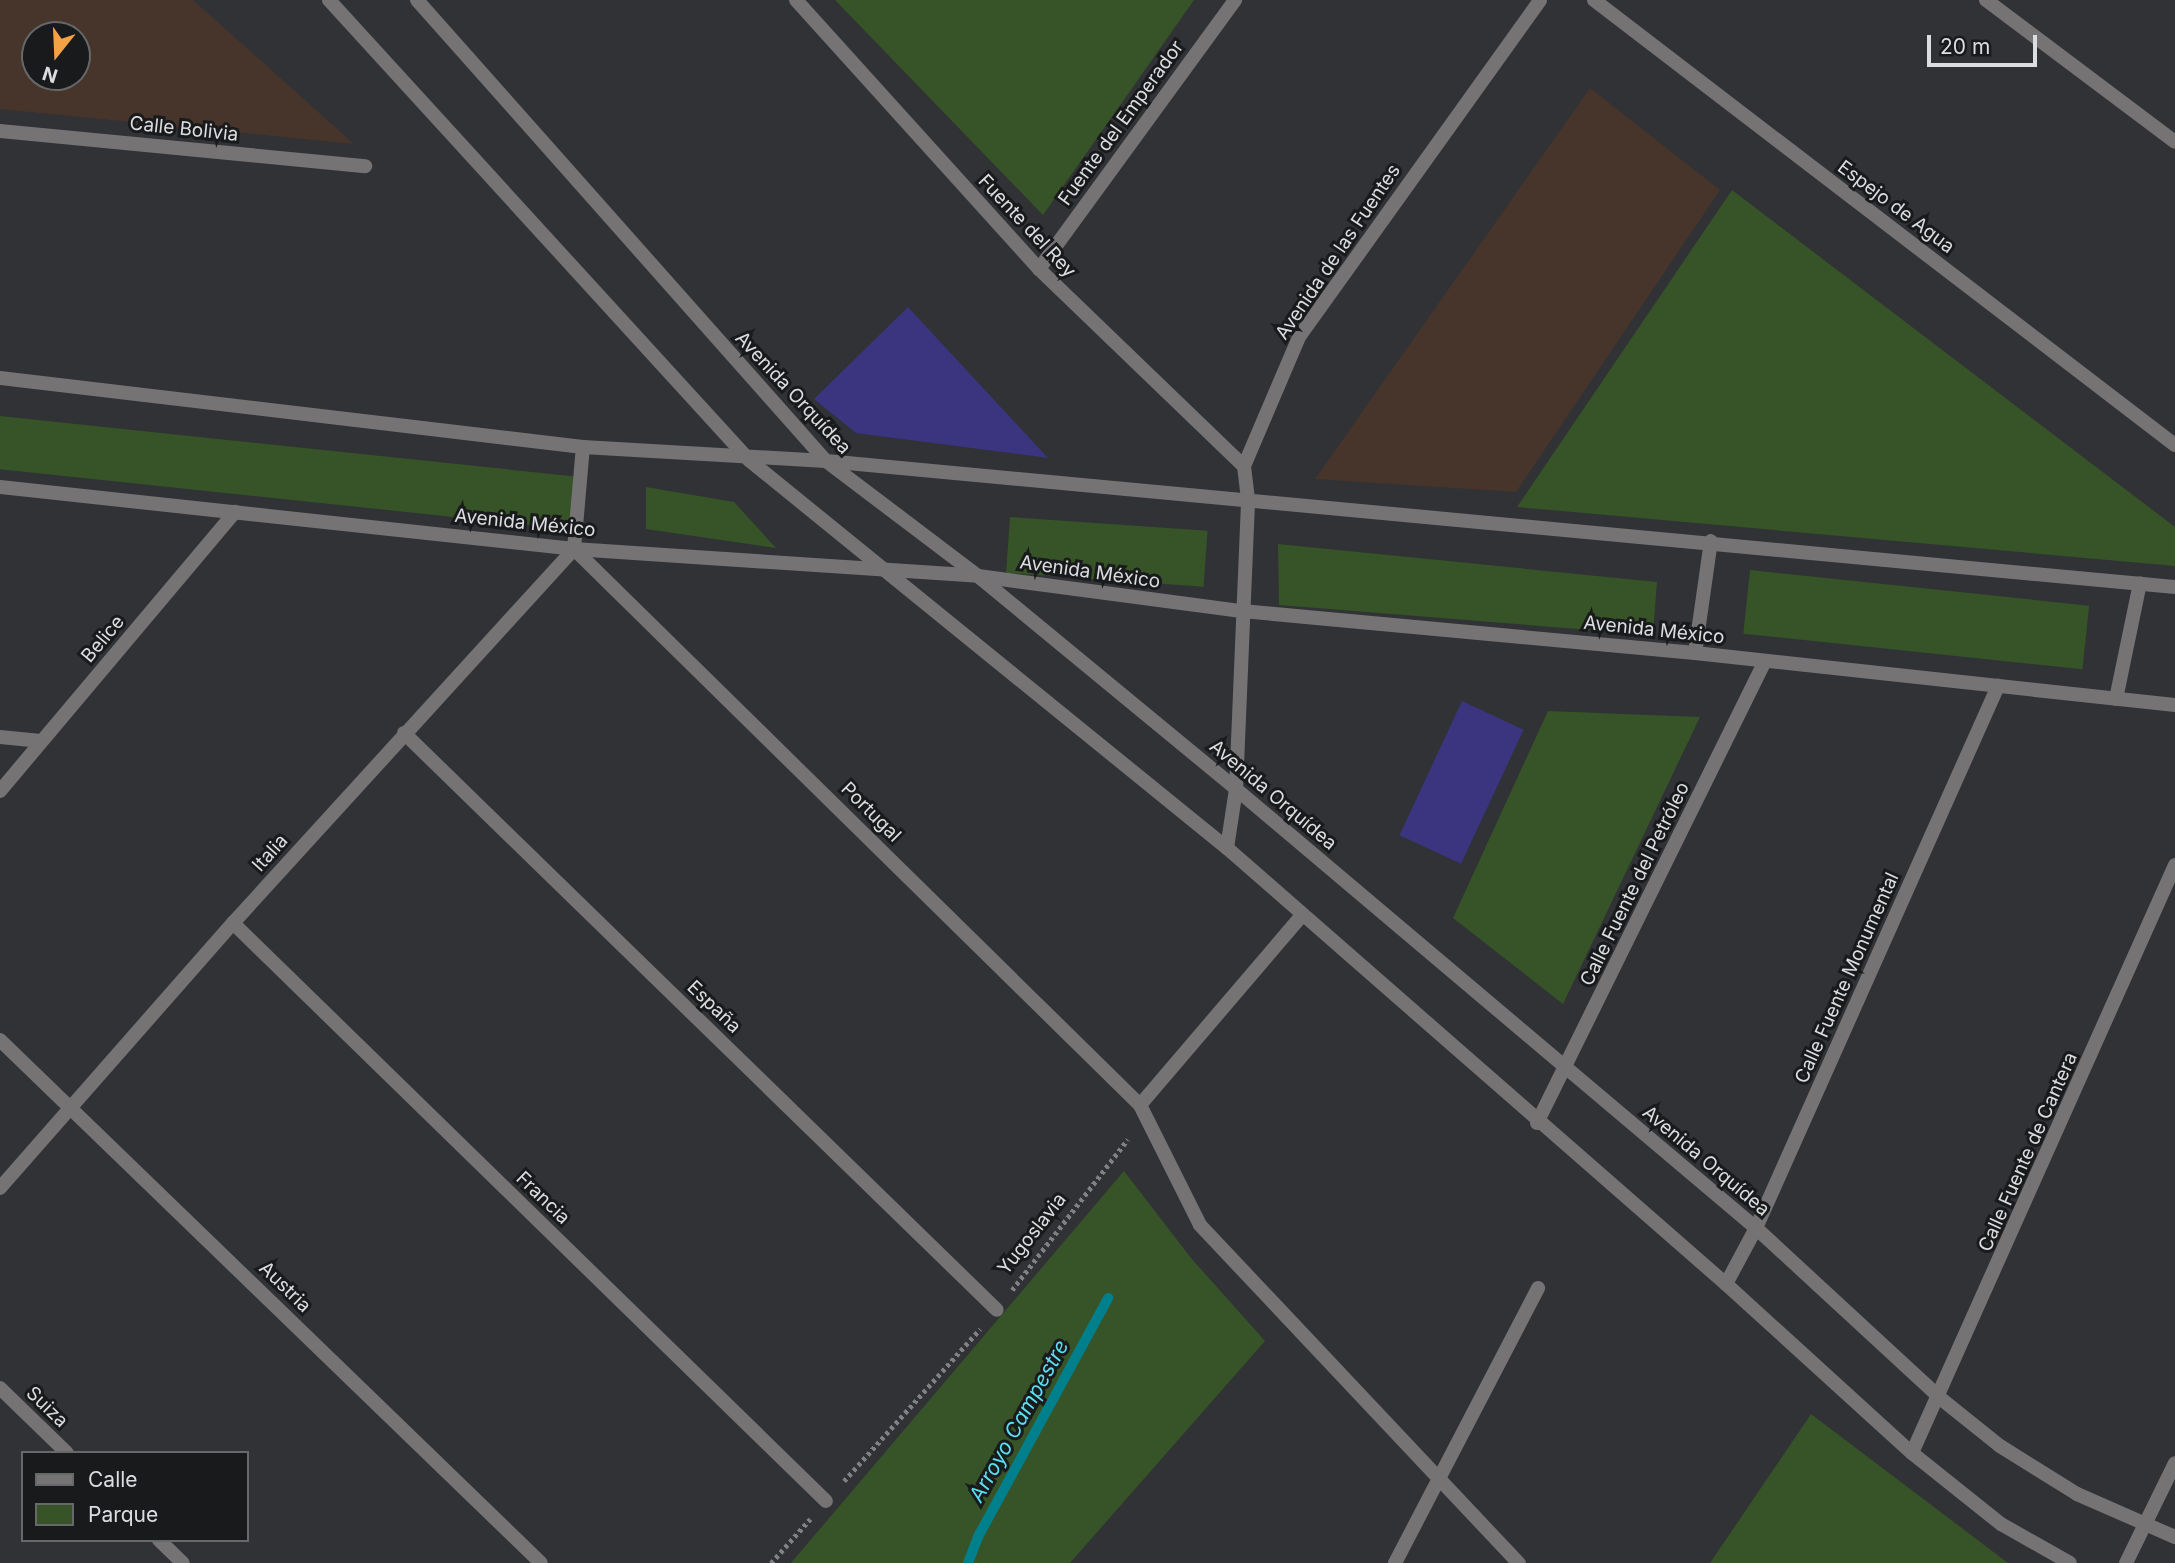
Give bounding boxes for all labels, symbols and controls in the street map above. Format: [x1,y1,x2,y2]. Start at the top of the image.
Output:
north arrow [21,21,91,91]
scale bar [1930,21,2040,65]
text: 20 m [1940,34,1990,59]
street label: Fuente del Emperador [1054,36,1188,210]
text: N [40,61,60,88]
street label: Calle Bolivia [129,112,239,146]
street label: Espejo de Agua [1833,156,1959,258]
street label: Avenida de las Fuentes [1271,160,1405,344]
street label: Fuente del Rey [973,170,1081,282]
street label: Avenida Orquídea [730,327,856,459]
street label: Avenida México [453,504,597,542]
street label: Avenida México [1018,551,1162,593]
street label: Belice [77,611,129,667]
street label: Avenida México [1582,611,1726,649]
street label: Avenida Orquídea [1205,735,1341,855]
street label: Portugal [836,777,906,847]
street label: Calle Fuente del Petróleo [1576,778,1694,990]
street label: Italia [247,830,293,876]
street label: Calle Fuente Monumental [1790,869,1904,1087]
street label: España [682,976,746,1038]
street label: Calle Fuente de Cantera [1974,1049,2082,1255]
street label: Avenida Orquídea [1638,1101,1774,1221]
street label: Francia [511,1167,575,1229]
street label: Yugoslavia [993,1189,1071,1279]
street label: Austria [254,1257,316,1317]
water label: Arroyo Campestre [964,1335,1074,1507]
street label: Suiza [21,1382,73,1432]
legend [21,1451,248,1542]
text: Calle [88,1467,138,1492]
text: Parque [88,1502,158,1527]

